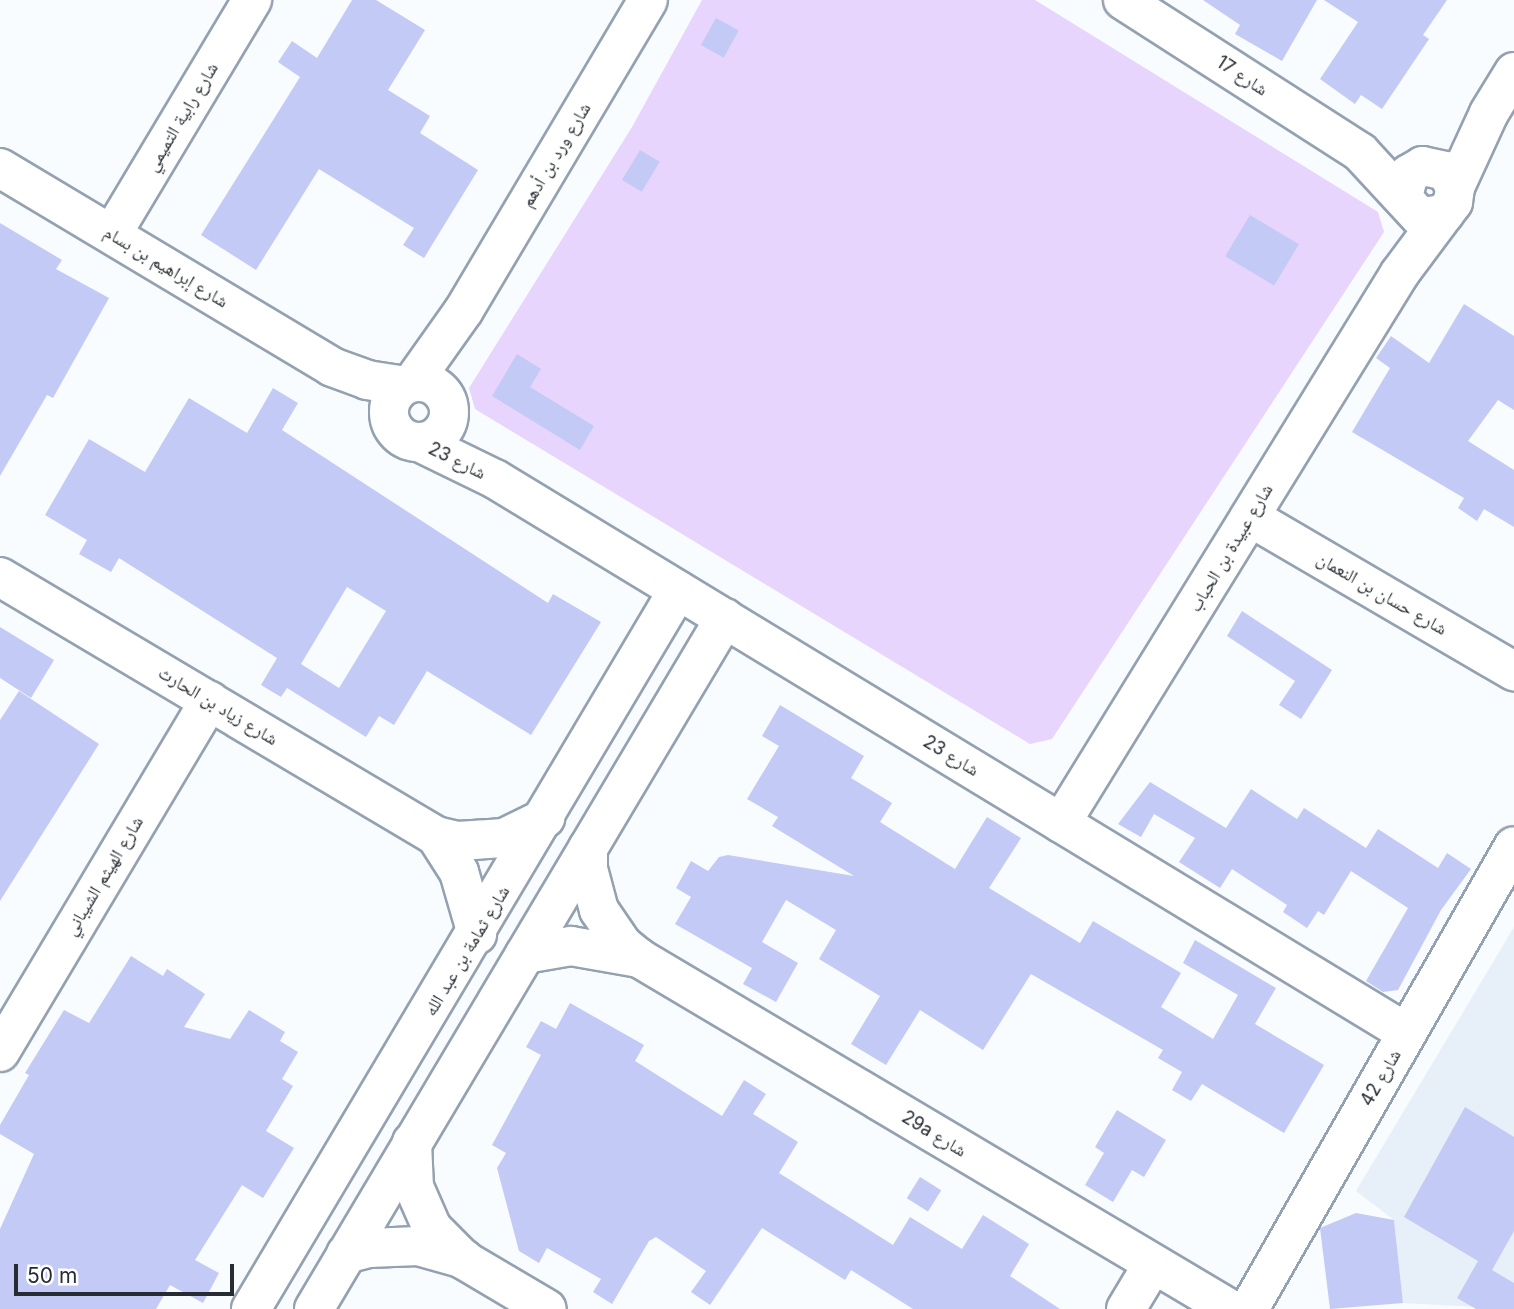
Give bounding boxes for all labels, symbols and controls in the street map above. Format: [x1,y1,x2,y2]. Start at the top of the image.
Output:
street label: شارع 17 [1212,51,1272,101]
street label: شارع رابية التميمي [141,59,223,175]
street label: شارع ورد بن أدهم [516,99,596,211]
street label: شارع إبراهيم بن بسام [100,221,232,313]
street label: شارع 23 [425,438,489,484]
street label: شارع عبيدة بن الحباب [1184,480,1278,616]
street label: شارع حسان بن النعمان [1313,548,1451,640]
street label: شارع زياد بن الحارث [154,662,282,750]
street label: شارع 23 [919,731,983,781]
street label: شارع الهيثم الشيباني [60,812,148,940]
street label: شارع ثمامة بن عبد الله [420,882,514,1020]
street label: شارع 42 [1356,1046,1406,1110]
street label: 29a شارع [898,1106,970,1162]
scale bar [18,1250,238,1294]
text: 50 m [27,1263,77,1288]

